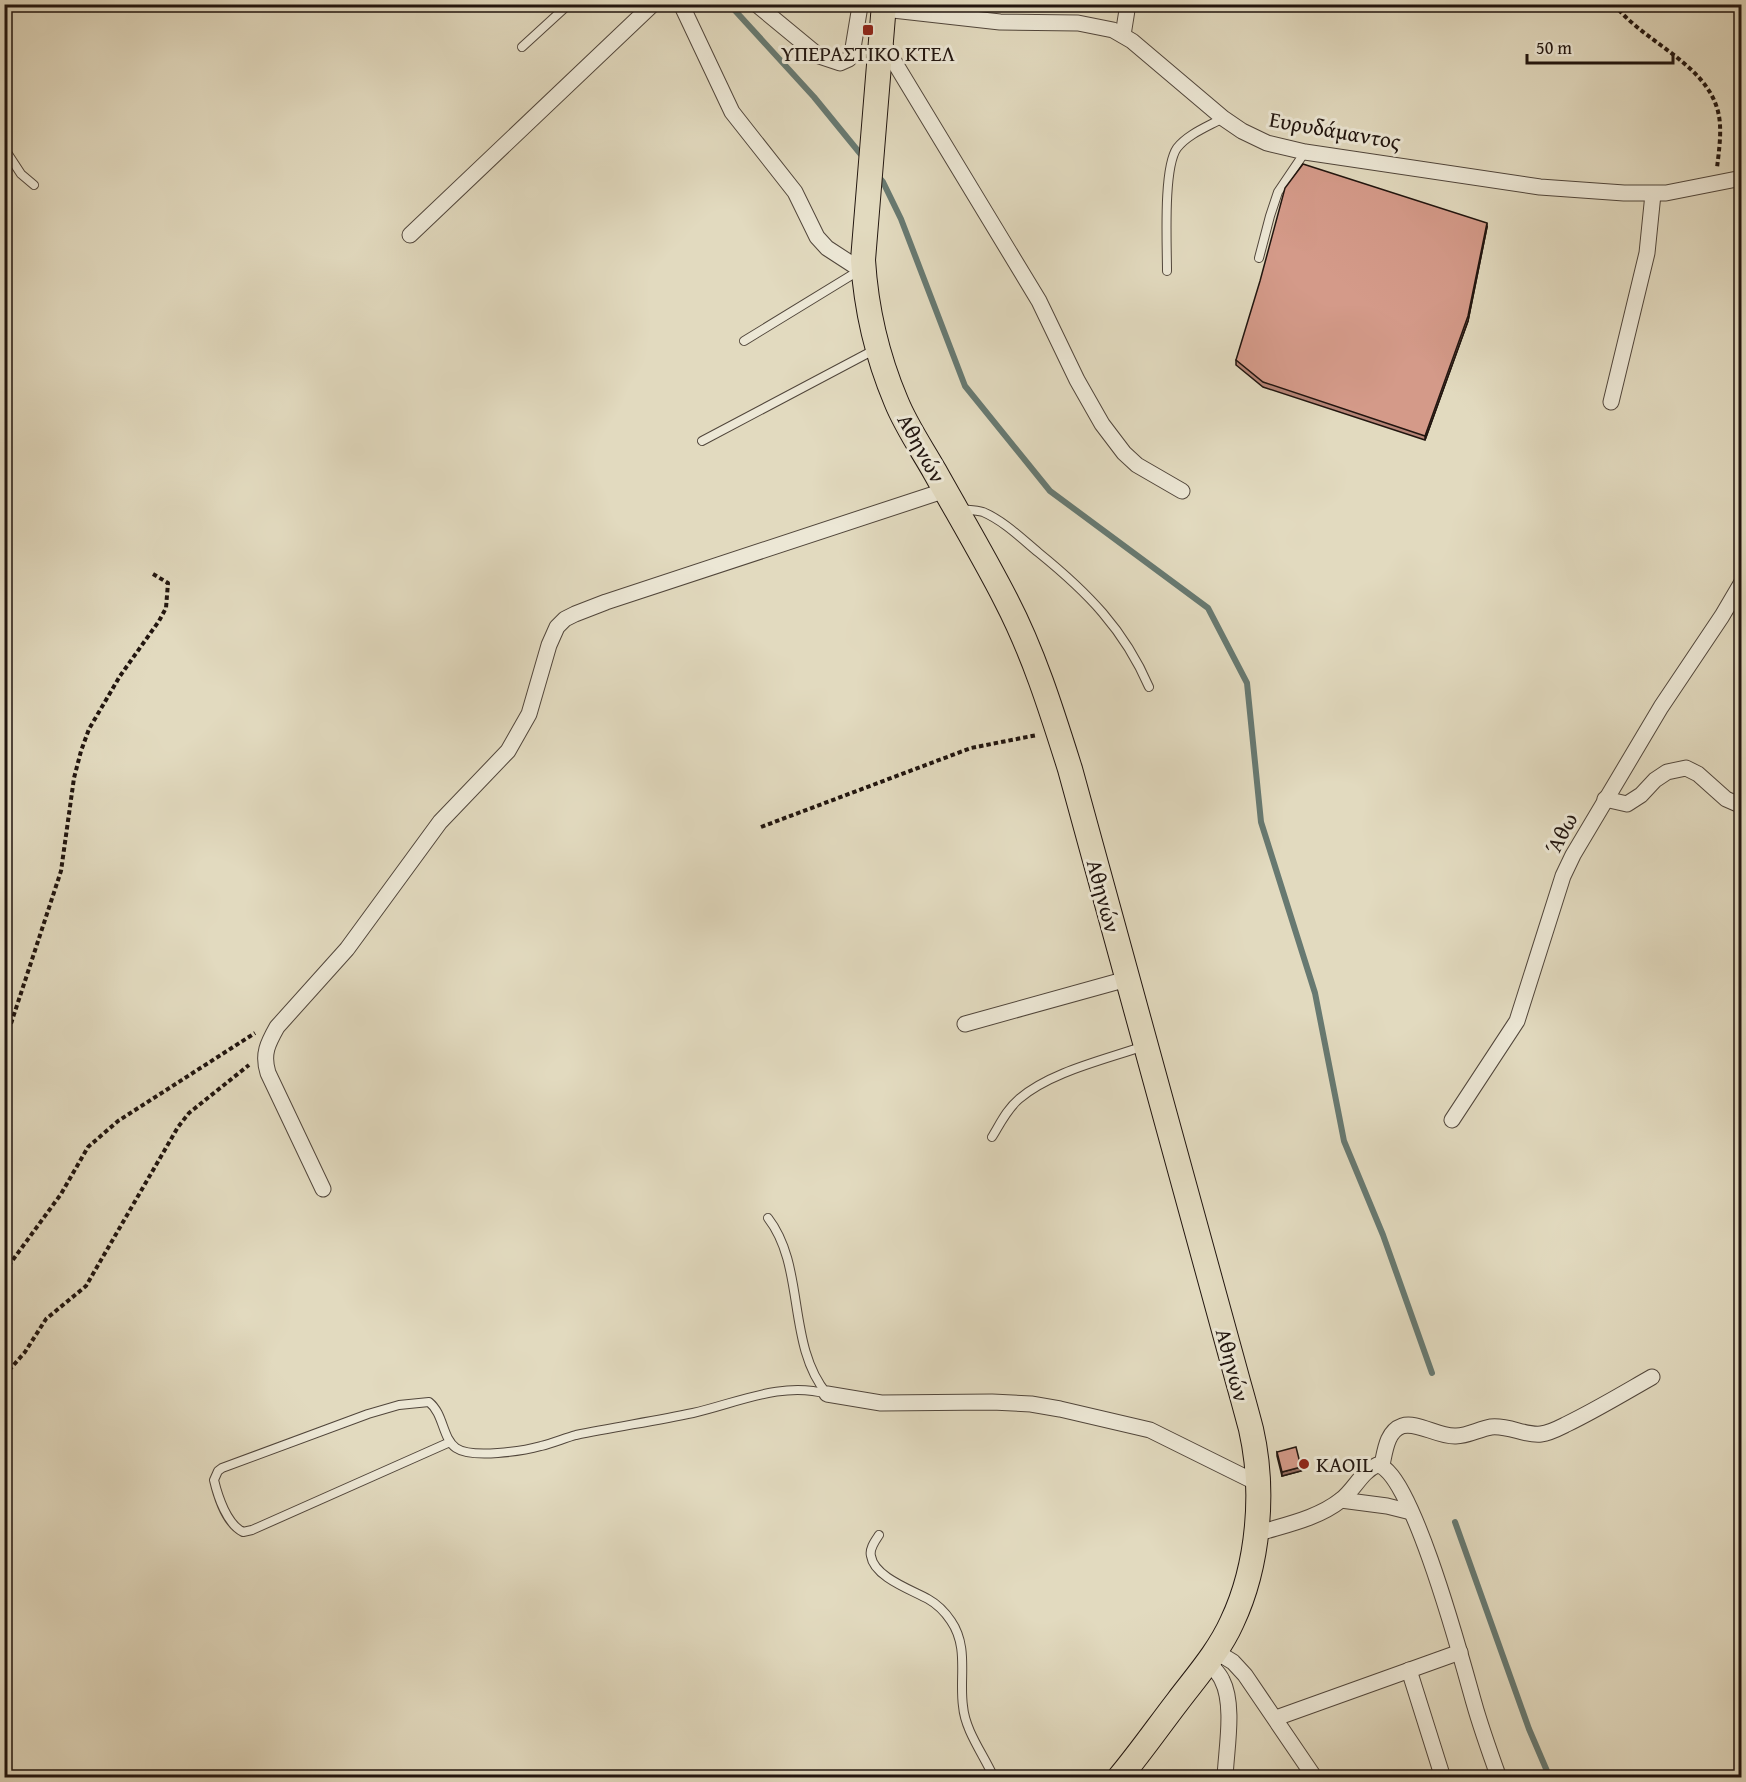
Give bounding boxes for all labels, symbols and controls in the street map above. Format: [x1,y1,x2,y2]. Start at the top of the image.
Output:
marker: ΥΠΕΡΑΣΤΙΚΟ ΚΤΕΛ [861,23,875,37]
scale bar [1527,27,1672,65]
text: 50 m [1536,34,1572,61]
place label: ΥΠΕΡΑΣΤΙΚΟ ΚΤΕΛ [780,37,956,69]
street label: Ευρυδάμαντος [1267,103,1404,157]
street label: Αθηνών [890,408,954,488]
street label: Άθω [1537,807,1585,859]
street label: Αθηνών [1079,856,1129,936]
street label: Αθηνών [1208,1325,1258,1405]
place label: KAOIL [1316,1448,1373,1480]
marker: KAOIL [1297,1457,1311,1471]

